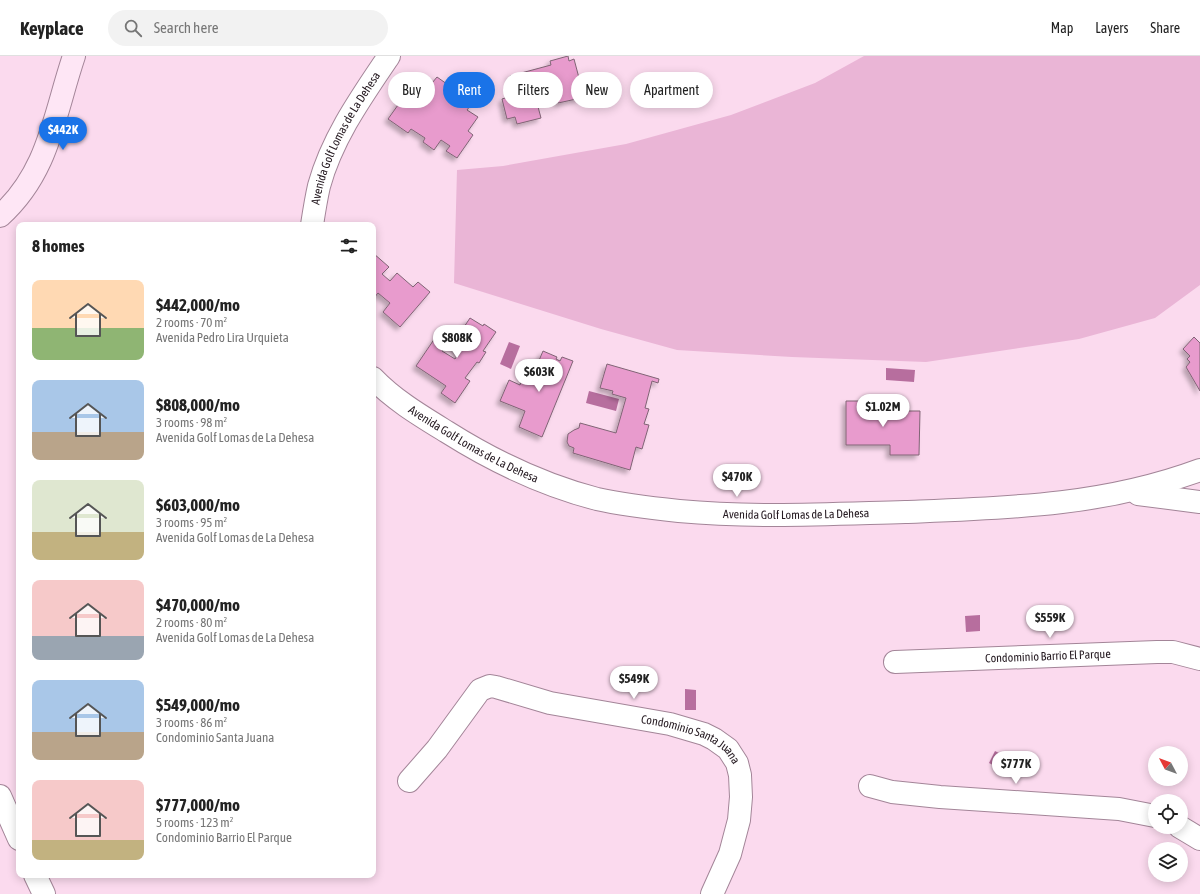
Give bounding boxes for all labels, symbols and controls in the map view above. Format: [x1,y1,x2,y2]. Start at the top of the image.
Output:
search box [108,10,388,46]
text: Keyplace [20,17,84,39]
icon: search [122,17,144,39]
text: Search here [154,19,218,36]
text: Map [1051,20,1073,36]
text: Layers [1095,20,1128,36]
text: Share [1150,20,1180,36]
street label: Avenida Golf Lomas de La Dehesa [308,69,383,206]
chip: Buy [388,72,435,108]
chip: Rent [443,72,495,108]
chip: Filters [503,72,563,108]
chip: New [571,72,622,108]
chip: Apartment [630,72,713,108]
pin: $442K [35,117,91,151]
text: $442K [48,122,78,137]
icon: filters [338,235,360,257]
text: 8 homes [32,236,85,256]
text: $442,000/mo [156,295,240,315]
icon: home [64,296,112,344]
text: 2 rooms · 70 m² [156,315,227,330]
pin: $808K [429,325,485,359]
text: Avenida Pedro Lira Urquieta [156,330,289,345]
text: $808K [442,330,472,345]
pin: $603K [511,359,567,393]
text: $603K [524,364,554,379]
pin: $1.02M [850,394,916,428]
text: $808,000/mo [156,395,240,415]
icon: home [64,396,112,444]
text: $1.02M [866,399,900,414]
street label: Avenida Golf Lomas de La Dehesa [406,403,540,486]
text: 3 rooms · 98 m² [156,415,227,430]
text: Avenida Golf Lomas de La Dehesa [156,430,314,445]
pin: $470K [709,464,765,498]
text: $470K [722,469,752,484]
text: $603,000/mo [156,495,240,515]
icon: home [64,496,112,544]
street label: Avenida Golf Lomas de La Dehesa [723,506,870,522]
text: 3 rooms · 95 m² [156,515,227,530]
text: Avenida Golf Lomas de La Dehesa [156,530,314,545]
text: $470,000/mo [156,595,240,615]
icon: home [64,596,112,644]
pin: $559K [1022,605,1078,639]
text: $559K [1035,610,1065,625]
text: 2 rooms · 80 m² [156,615,227,630]
text: Avenida Golf Lomas de La Dehesa [156,630,314,645]
street label: Condominio Barrio El Parque [985,647,1111,666]
pin: $549K [606,666,662,700]
text: $549K [619,671,649,686]
text: $549,000/mo [156,695,240,715]
icon: home [64,696,112,744]
street label: Condominio Santa Juana [640,712,743,767]
text: 3 rooms · 86 m² [156,715,227,730]
text: Condominio Santa Juana [156,730,274,745]
north arrow [1148,746,1188,786]
map controls [1148,746,1188,882]
pin: $777K [988,751,1044,785]
text: $777K [1001,756,1031,771]
button: locate [1148,794,1188,834]
text: $777,000/mo [156,795,240,815]
icon: home [64,796,112,844]
text: 5 rooms · 123 m² [156,815,233,830]
text: Condominio Barrio El Parque [156,830,292,845]
button: layers [1148,842,1188,882]

